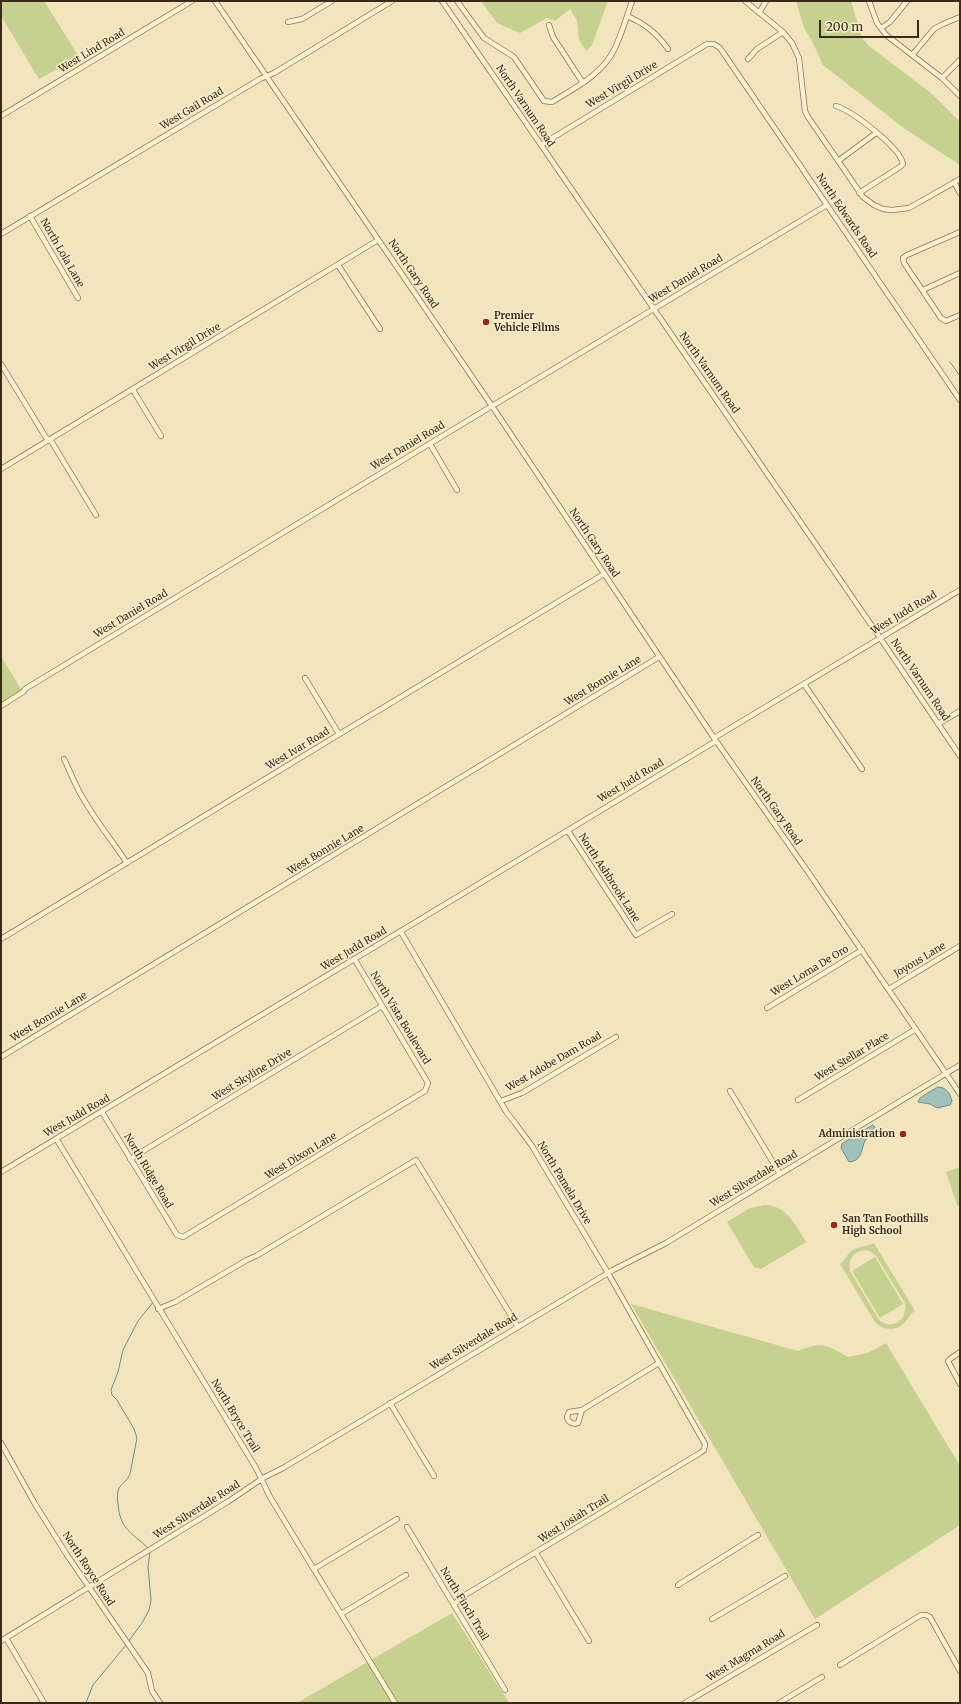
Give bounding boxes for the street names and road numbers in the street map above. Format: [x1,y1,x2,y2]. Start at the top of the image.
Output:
street label: West Lind Road [57,27,127,75]
street label: West Virgil Drive [584,59,660,111]
street label: North Varnum Road [493,63,557,149]
street label: West Gail Road [158,85,226,133]
street label: North Edwards Road [813,172,879,260]
street label: North Lola Lane [37,216,87,290]
street label: North Gary Road [386,237,440,311]
street label: West Daniel Road [647,252,725,306]
street label: West Virgil Drive [147,321,223,373]
street label: North Varnum Road [677,330,741,416]
street label: West Daniel Road [369,419,447,473]
street label: North Gary Road [567,506,621,580]
street label: West Daniel Road [92,587,170,641]
street label: West Judd Road [869,589,939,637]
street label: North Varnum Road [888,637,952,723]
street label: West Bonnie Lane [563,654,643,708]
street label: West Ivar Road [264,725,332,773]
street label: West Judd Road [596,757,666,805]
street label: North Gary Road [748,775,804,847]
street label: West Bonnie Lane [286,823,366,877]
street label: North Ashbrook Lane [576,831,642,925]
street label: West Judd Road [319,925,389,973]
street label: Joyous Lane [892,940,948,980]
street label: West Loma De Oro [769,943,851,999]
street label: North Vista Boulevard [368,970,432,1066]
street label: West Bonnie Lane [9,990,89,1044]
street label: West Adobe Dam Road [504,1030,604,1094]
street label: West Stellar Place [813,1030,891,1084]
street label: West Skyline Drive [210,1047,294,1103]
street label: West Judd Road [42,1092,112,1140]
street label: West Dixon Lane [263,1130,339,1182]
street label: North Ridge Road [121,1132,175,1210]
street label: North Pamela Drive [535,1139,593,1227]
street label: West Silverdale Road [708,1148,800,1210]
street label: West Silverdale Road [428,1311,520,1373]
street label: North Bryce Trail [208,1377,262,1455]
street label: West Silverdale Road [152,1479,242,1541]
street label: West Josiah Trail [537,1493,611,1545]
street label: North Royce Road [60,1530,116,1608]
street label: North Finch Trail [437,1565,491,1643]
street label: West Magma Road [705,1628,787,1684]

